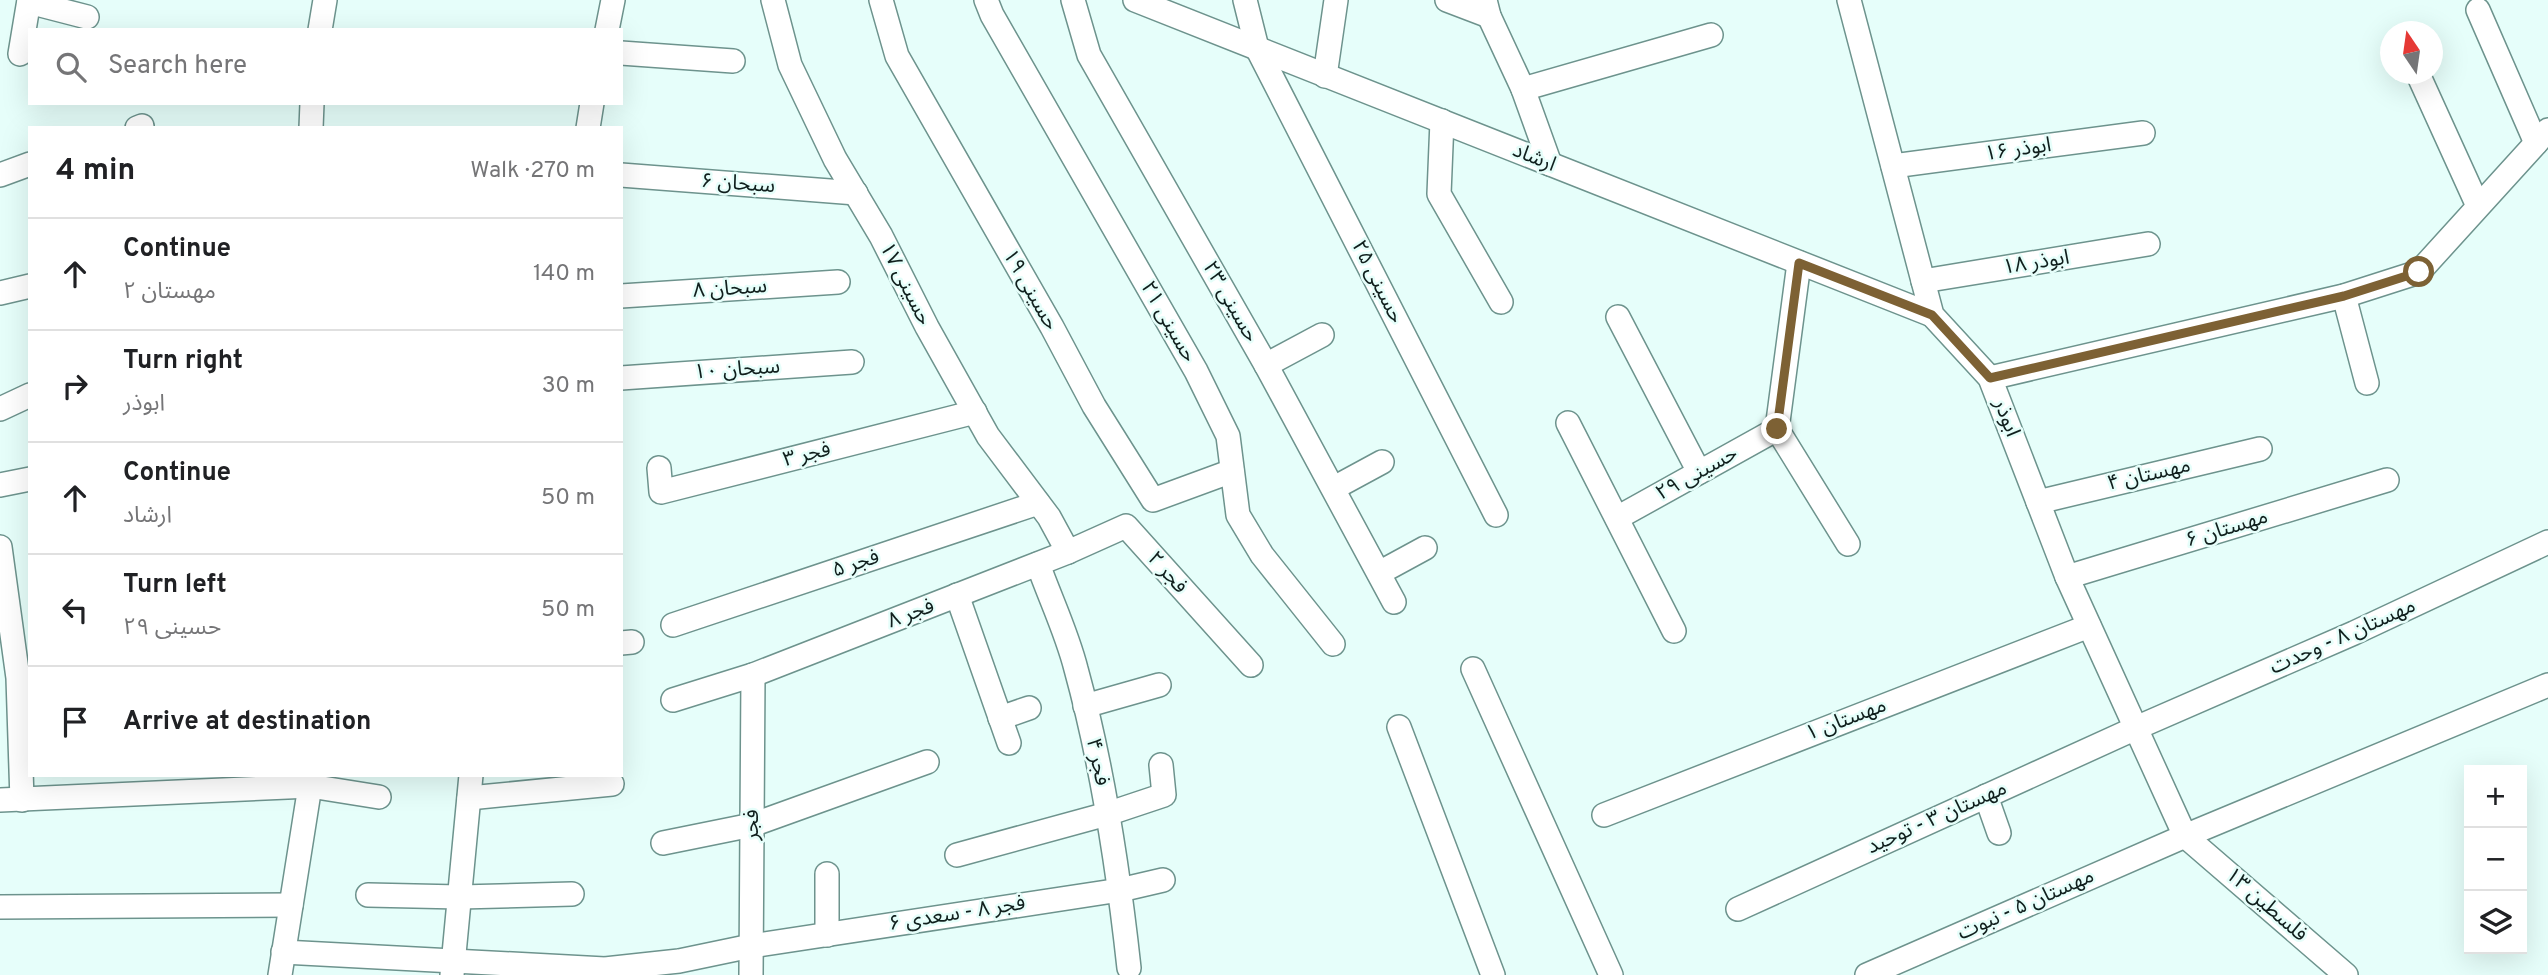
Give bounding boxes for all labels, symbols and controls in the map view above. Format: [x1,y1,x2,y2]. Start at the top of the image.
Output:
north arrow [2380,21,2443,84]
search box [28,28,623,105]
icon: search [52,48,90,86]
text: Search here [108,50,247,83]
street label: ابوذر ۱۶ [1983,132,2053,168]
street label: ارشاد [1508,137,1560,179]
text: 4 min [56,153,135,190]
text: Walk · 270 m [470,157,595,186]
street label: سبحان ۶ [700,168,776,200]
text: Continue [123,233,231,266]
street label: حسینی ۲۵ [1345,236,1409,328]
street label: حسینی ۱۷ [873,238,937,330]
street label: حسینی ۱۹ [996,244,1064,336]
street label: ابوذر ۱۸ [2001,244,2071,282]
icon: ahead [56,255,94,293]
street label: حسینی ۲۳ [1196,256,1264,348]
route start [2403,256,2434,287]
text: 140 m [533,260,595,289]
street label: سبحان ۸ [692,273,768,305]
street label: حسینی ۲۱ [1134,276,1202,368]
text: مهستان ۲ [123,278,216,307]
text: Turn right [123,345,243,378]
street label: سبحان ۱۰ [693,354,781,386]
icon: right [56,367,94,405]
text: 30 m [542,372,595,401]
text: ابوذر [123,390,165,419]
street label: ابوذر [1986,394,2025,441]
route end [1761,413,1792,444]
street label: فجر ۳ [780,436,834,474]
street label: حسینی ۲۹ [1651,440,1743,508]
street label: مهستان ۴ [2105,452,2193,498]
text: Continue [123,457,231,490]
icon: ahead [56,479,94,517]
text: 50 m [541,484,595,513]
text: ارشاد [123,502,172,531]
street label: مهستان ۶ [2182,504,2272,554]
street label: فجر ۵ [829,544,883,584]
street label: فجر ۲ [1141,546,1193,600]
text: Turn left [123,569,227,602]
icon: left [56,591,94,629]
street label: فجر ۸ [884,593,938,635]
street label: مهستان ۸ - وحدت [2266,593,2420,681]
text: 50 m [541,596,595,625]
text: حسینی ۲۹ [123,614,221,643]
street label: مهستان ۱ [1802,692,1890,748]
icon: arrive [56,703,94,741]
text: Arrive at destination [123,706,371,739]
street label: فجر ۴ [1079,736,1115,788]
map controls [2464,765,2527,954]
button: + [2464,765,2527,828]
street label: مهستان ۳ - توحید [1863,775,2011,861]
street label: فجر [739,809,766,842]
button: − [2464,828,2527,891]
street label: فلسطین ۱۳ [2219,862,2313,948]
street label: مهستان ۵ - نبوت [1954,863,2098,947]
street label: فجر ۸ - سعدی ۶ [887,890,1027,938]
button: layers [2464,891,2527,954]

